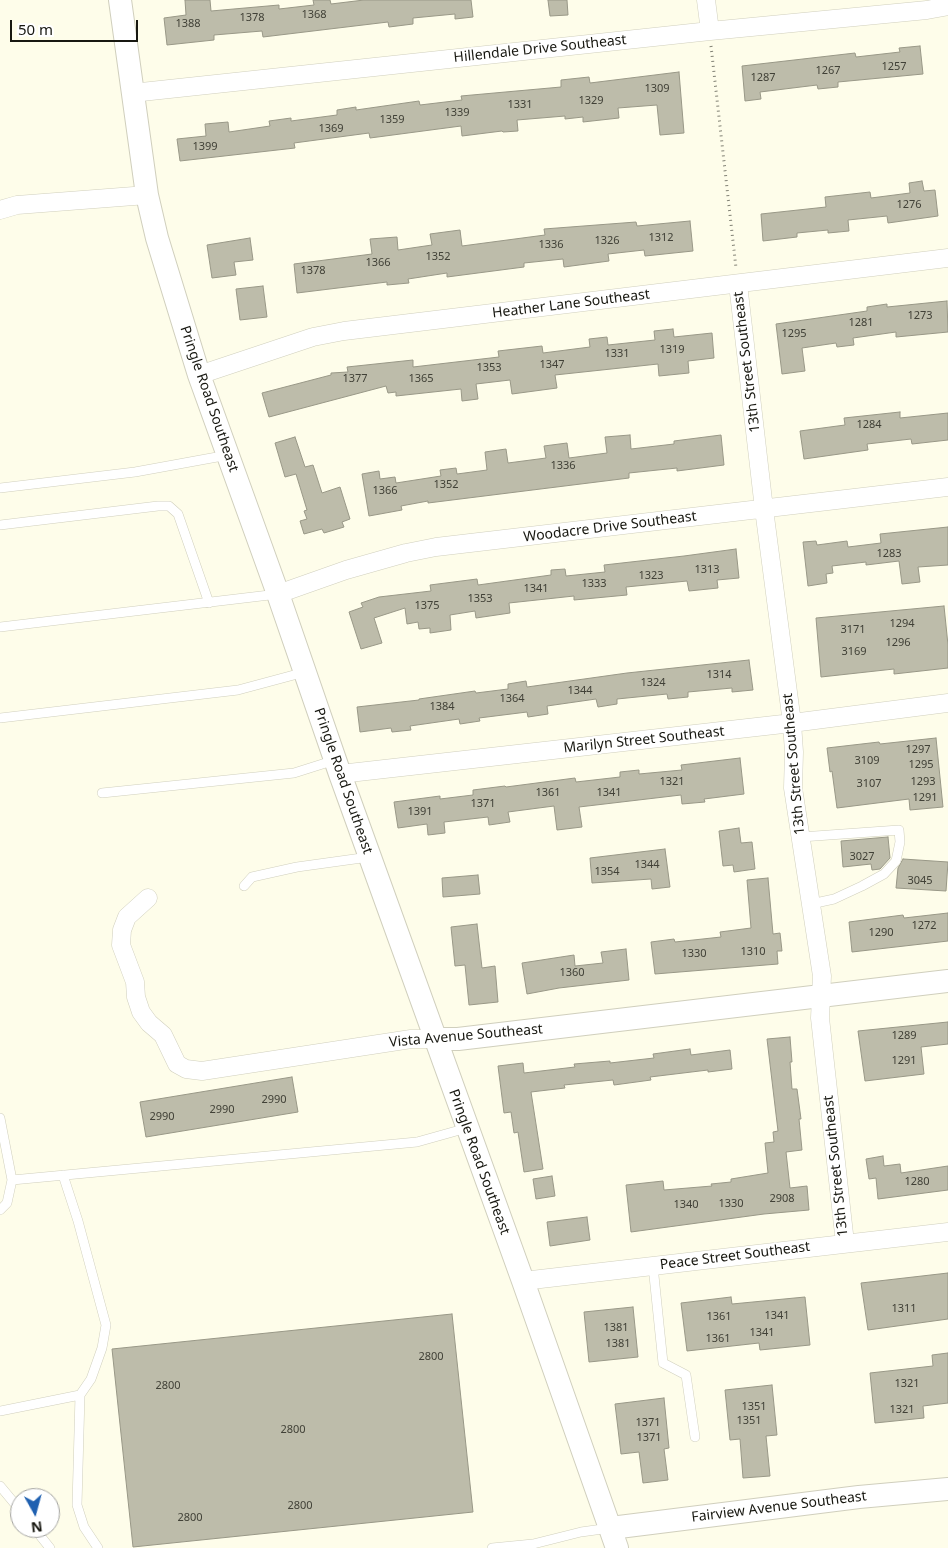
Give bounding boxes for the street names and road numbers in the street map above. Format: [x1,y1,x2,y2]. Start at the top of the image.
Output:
street label: Hillendale Drive Southeast [453,32,627,66]
street label: Heather Lane Southeast [491,286,651,322]
street label: 13th Street Southeast [730,290,764,434]
street label: Pringle Road Southeast [176,324,242,474]
street label: Woodacre Drive Southeast [523,508,697,546]
street label: 13th Street Southeast [779,692,809,836]
street label: Pringle Road Southeast [310,706,376,856]
street label: Marilyn Street Southeast [563,723,725,757]
street label: Vista Avenue Southeast [389,1021,543,1051]
street label: Pringle Road Southeast [445,1087,513,1237]
street label: 13th Street Southeast [820,1094,852,1238]
street label: Peace Street Southeast [659,1238,811,1274]
street label: Fairview Avenue Southeast [690,1488,868,1526]

